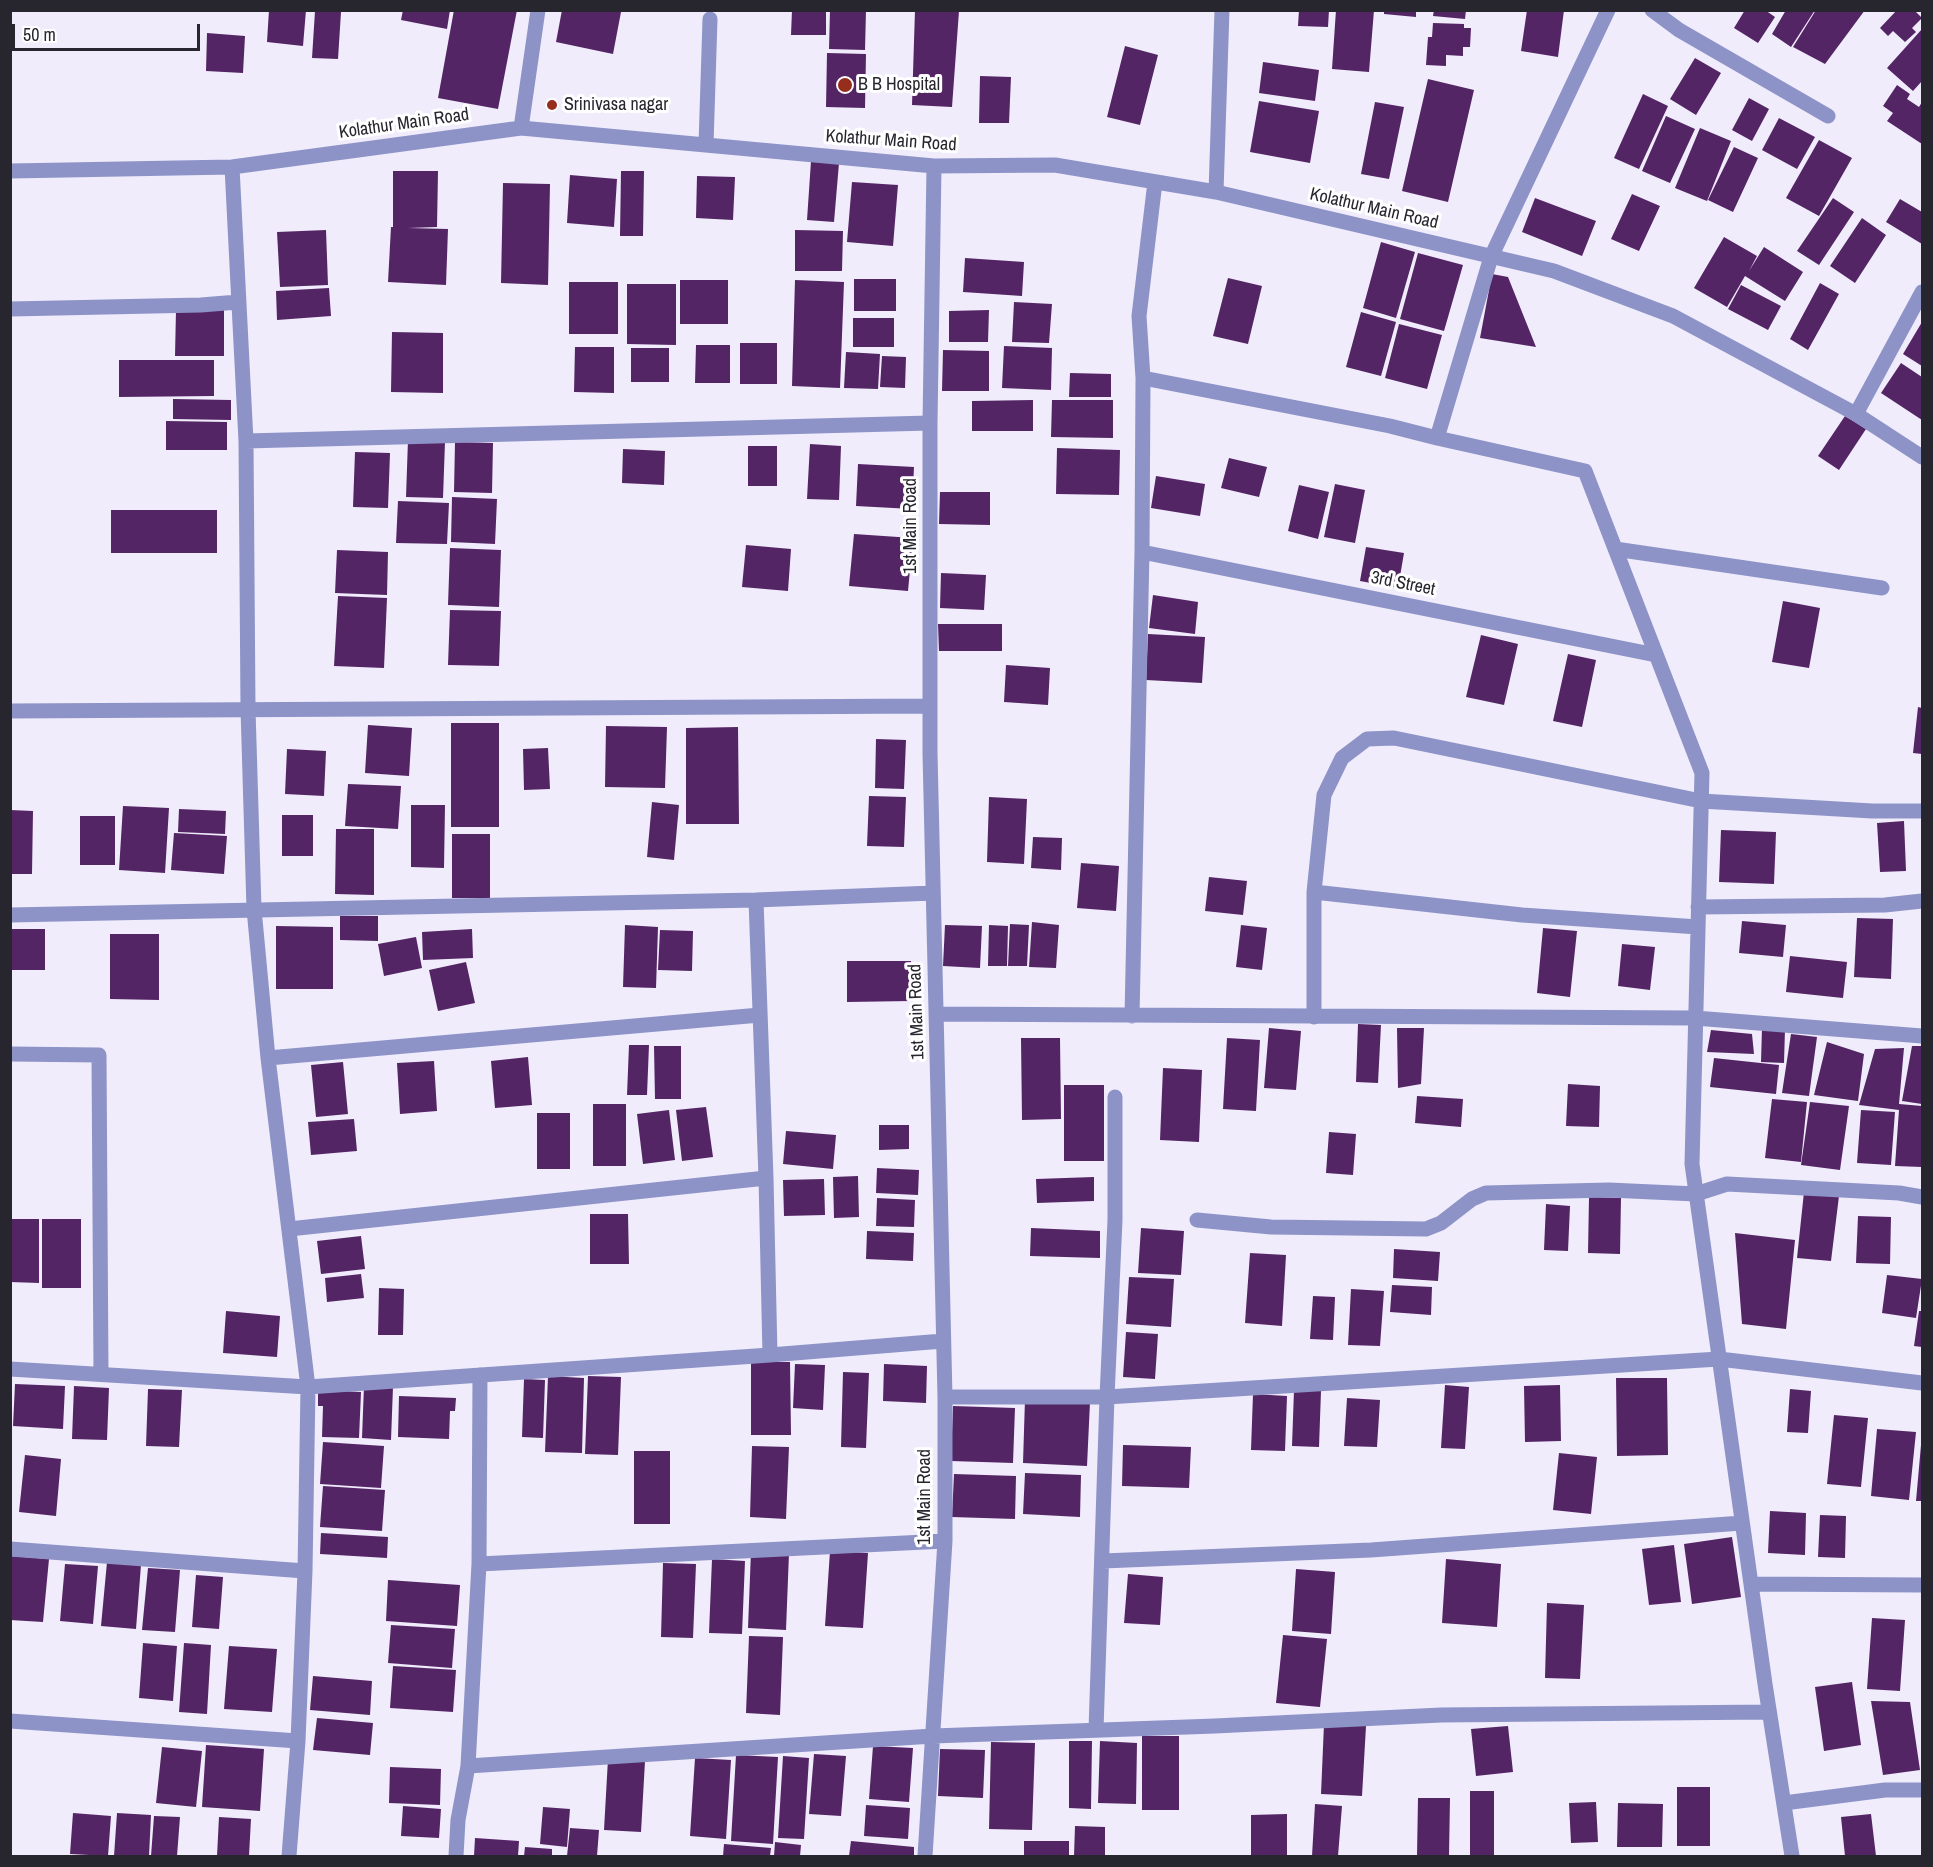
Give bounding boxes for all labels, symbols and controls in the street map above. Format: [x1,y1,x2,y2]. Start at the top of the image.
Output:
scale bar [15,12,202,50]
text: 50 m [23,22,56,47]
place label: B B Hospital [858,74,940,96]
marker: B B Hospital [836,76,854,94]
place label: Srinivasa nagar [564,94,668,116]
marker: Srinivasa nagar [545,98,559,112]
street label: Kolathur Main Road [337,104,471,144]
street label: Kolathur Main Road [825,126,957,156]
street label: Kolathur Main Road [1308,184,1440,234]
street label: 1st Main Road [900,478,922,574]
street label: 3rd Street [1369,567,1437,601]
street label: 1st Main Road [905,964,929,1060]
street label: 1st Main Road [914,1449,936,1545]

